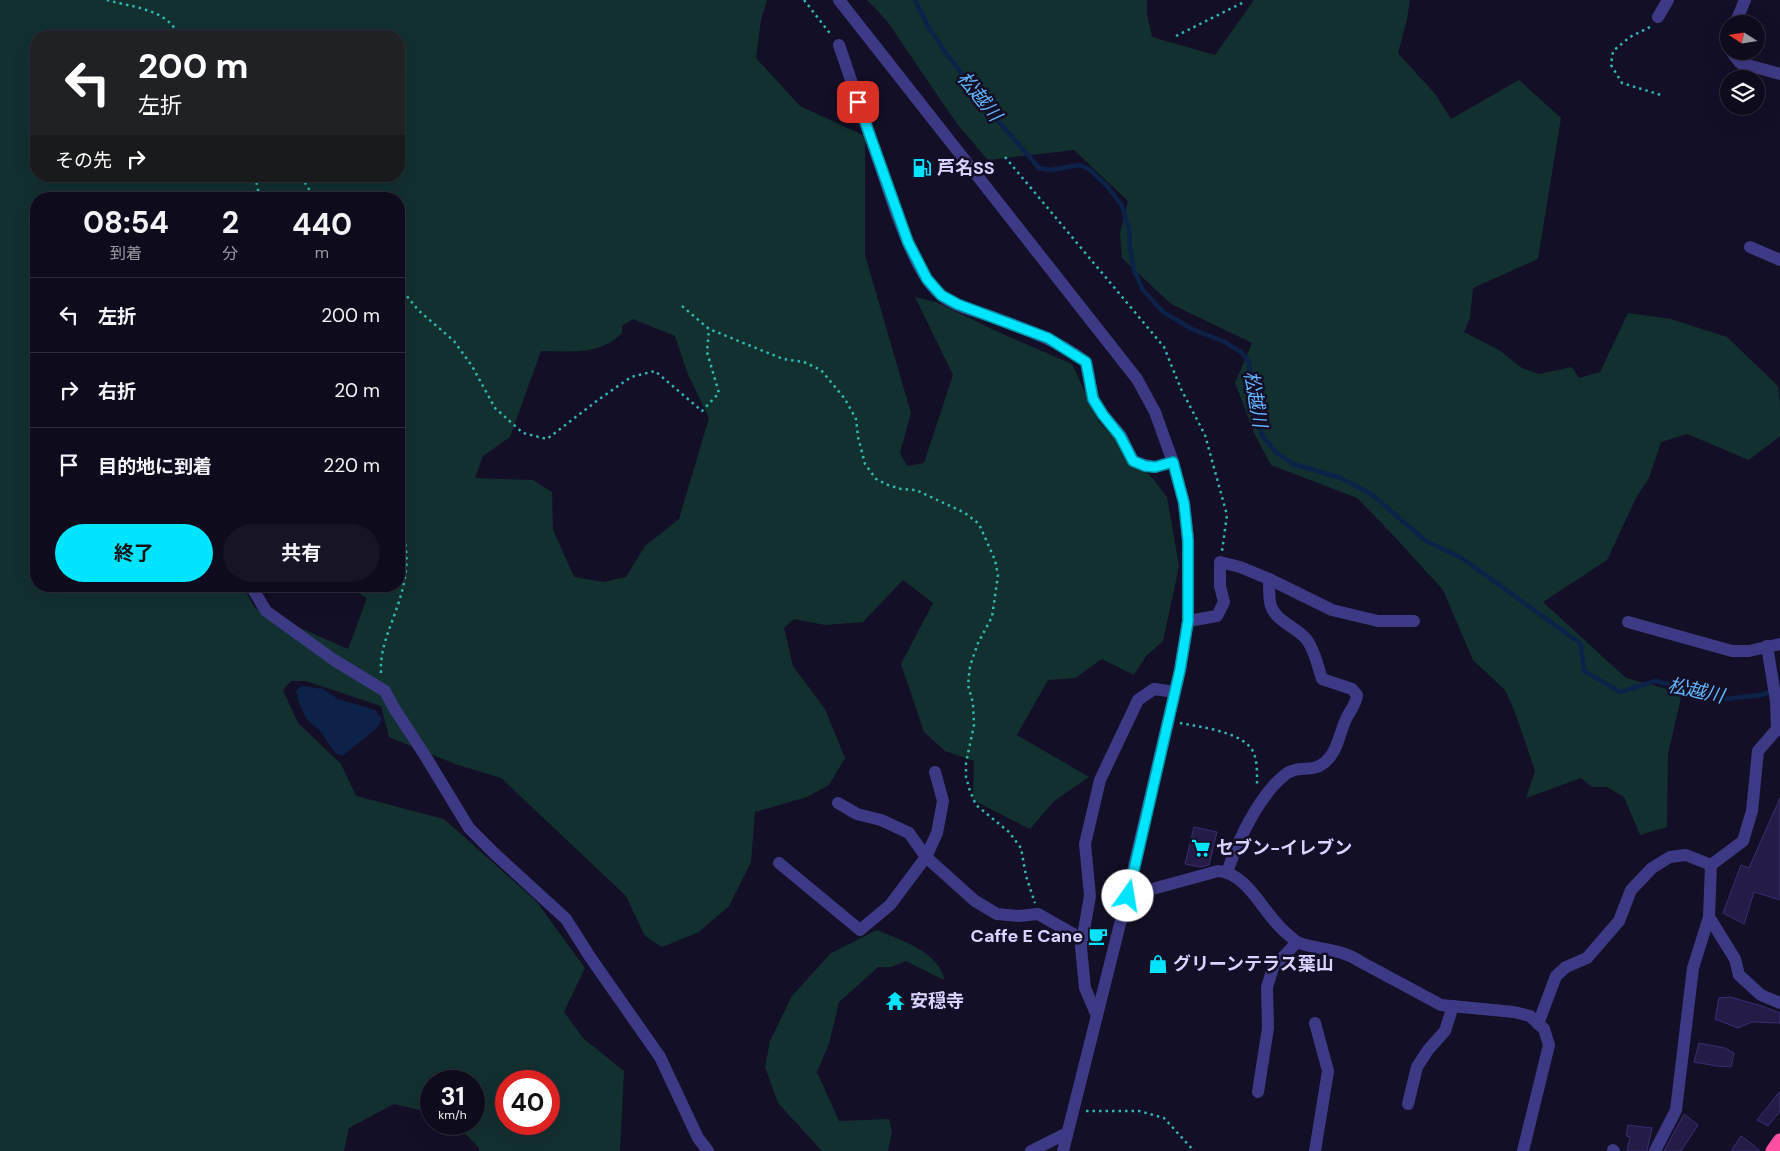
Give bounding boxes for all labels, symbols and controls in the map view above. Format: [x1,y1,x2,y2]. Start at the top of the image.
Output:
north arrow [1720,15,1765,60]
map controls [1720,15,1765,115]
text: 200 m [138,43,249,89]
icon: left [55,50,120,115]
water label: 松越川 [952,66,1009,128]
button: layers [1720,70,1765,115]
pin [837,81,879,123]
icon: arrive [844,88,872,116]
text: 左折 [138,91,182,120]
icon: right [122,145,150,173]
text: その先 [55,148,112,173]
place label: 芦名SS [937,156,995,180]
fuel station icon: 芦名SS [911,157,933,179]
text: 08:54 [83,203,169,242]
text: 2 [222,203,239,242]
text: 440 [292,205,352,244]
text: m [315,242,329,263]
text: 到着 [110,243,142,264]
text: 分 [222,243,238,264]
icon: left [55,301,83,329]
text: 200 m [321,303,380,328]
text: 左折 [98,304,136,329]
water label: 松越川 [1238,369,1273,431]
icon: right [55,376,83,404]
text: 20 m [334,378,380,403]
text: 右折 [98,379,136,404]
icon: arrive [55,451,83,479]
text: 220 m [323,453,380,478]
text: 目的地に到着 [98,454,212,479]
button: 終了 [55,524,213,582]
button: 共有 [223,524,380,582]
water label: 松越川 [1665,672,1728,709]
place label: セブン-イレブン [1216,836,1352,860]
supermarket icon: セブン-イレブン [1190,837,1212,859]
position arrow [1101,869,1153,921]
place label: Caffe E Cane [971,924,1083,948]
cafe icon: Caffe E Cane [1087,925,1109,947]
place label: グリーンテラス葉山 [1173,952,1334,976]
shop icon: グリーンテラス葉山 [1147,953,1169,975]
place label: 安穏寺 [910,989,964,1013]
temple icon: 安穏寺 [884,990,906,1012]
speed limit sign: 40 [495,1070,560,1135]
text: 31 [440,1080,464,1113]
text: km/h [438,1107,467,1123]

